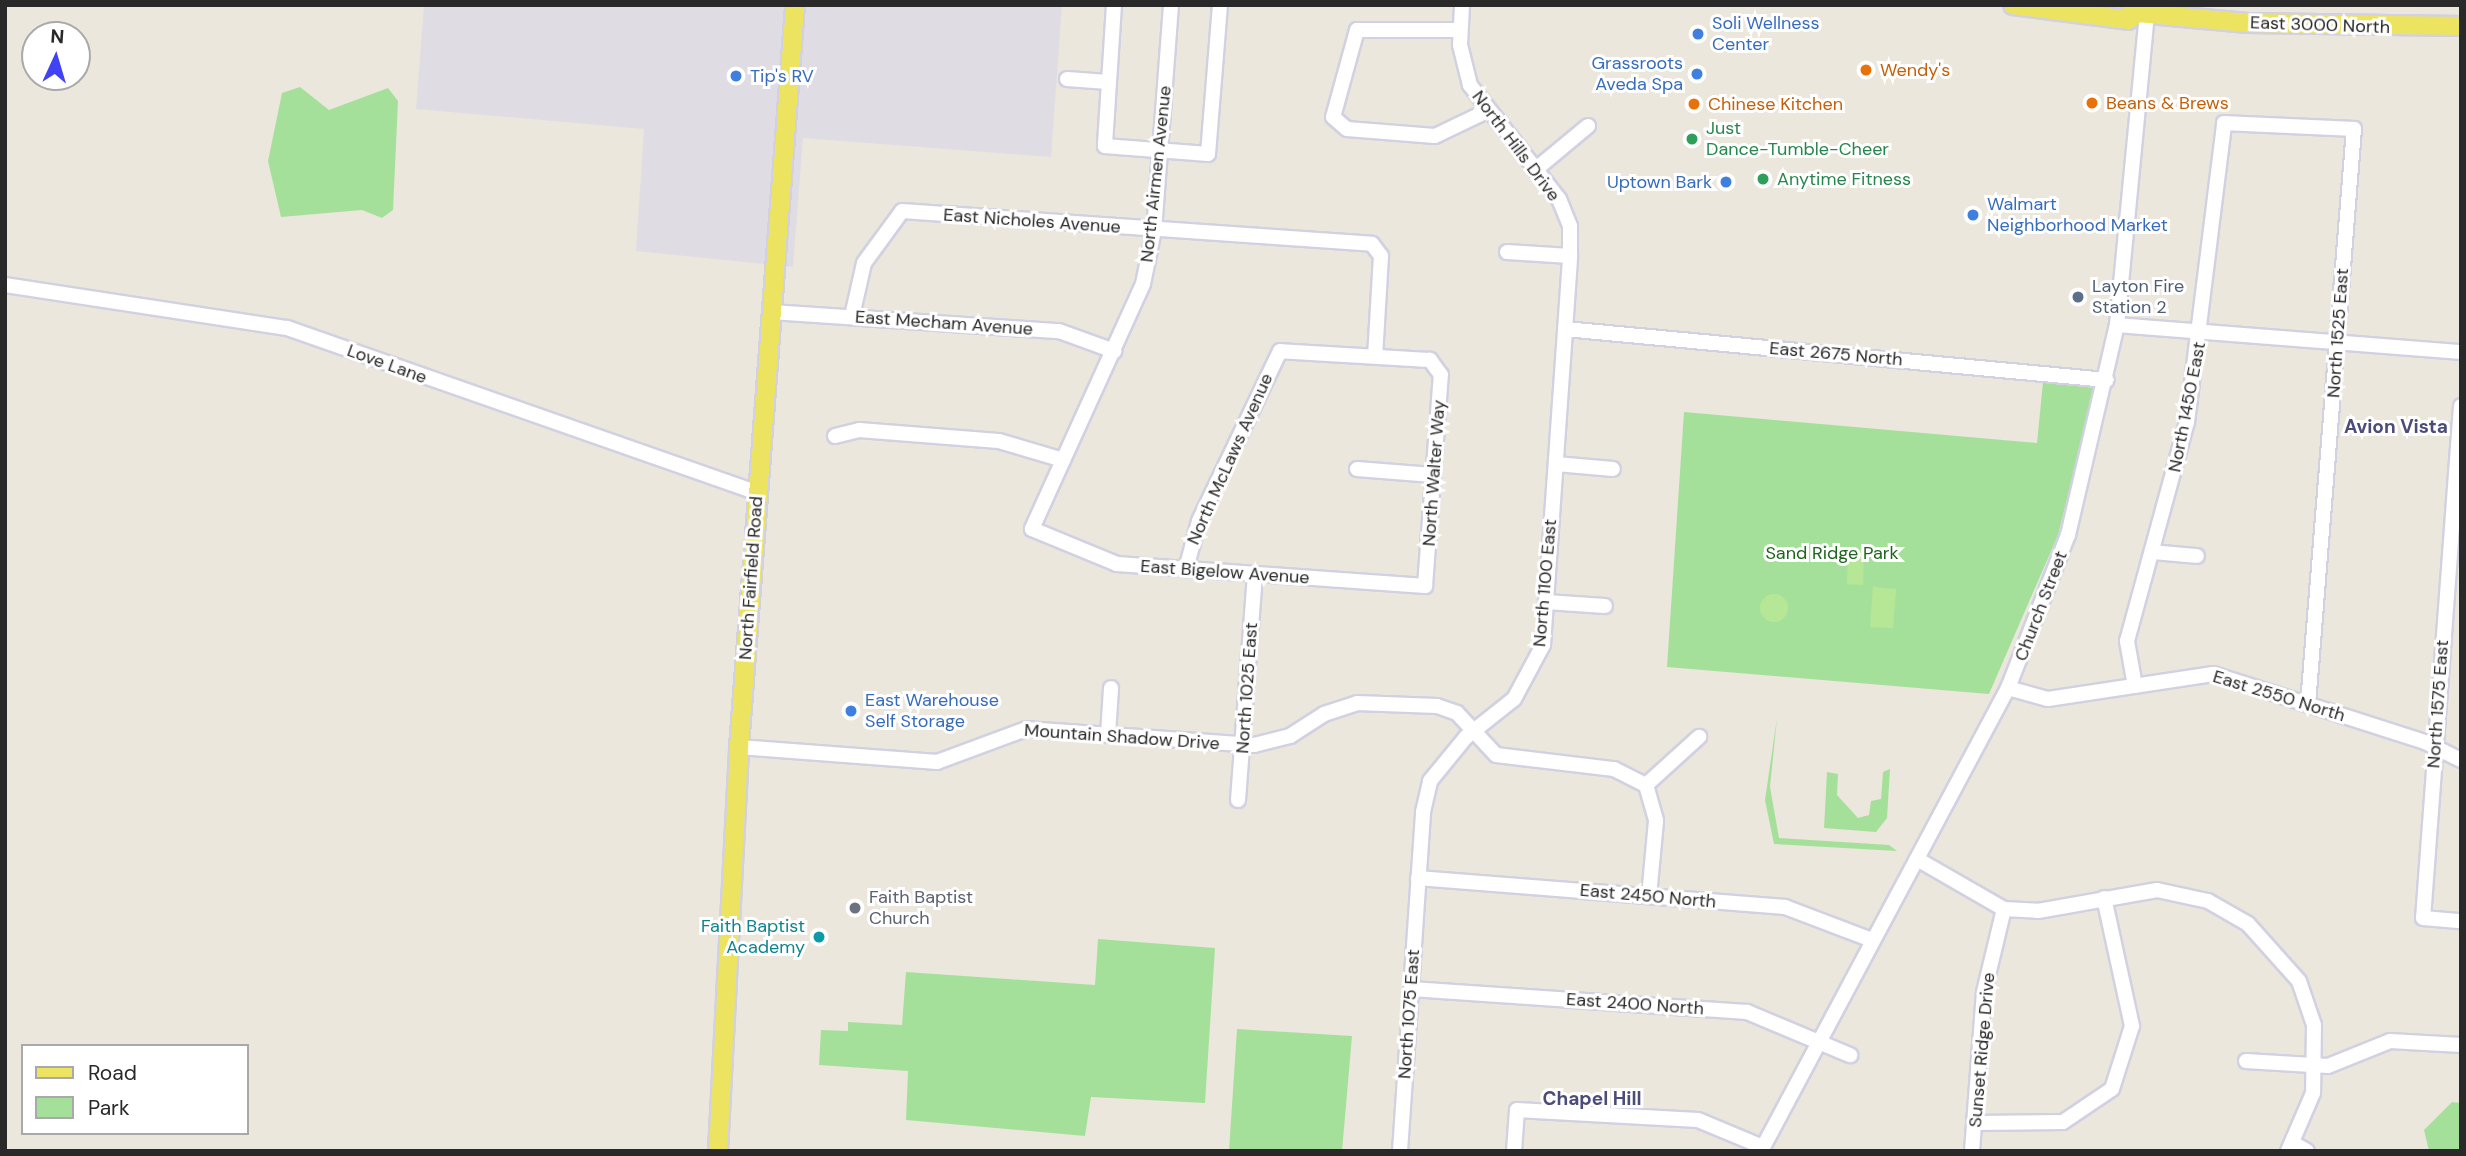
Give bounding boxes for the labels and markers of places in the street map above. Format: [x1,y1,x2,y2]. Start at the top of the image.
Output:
place label: Soli Wellness Center [1712,13,1820,56]
marker: Soli Wellness Center [1690,26,1706,42]
place label: Grassroots Aveda Spa [1591,53,1683,96]
place label: Wendy's [1880,59,1950,81]
marker: Wendy's [1858,62,1874,78]
place label: Tip's RV [750,65,814,87]
marker: Grassroots Aveda Spa [1689,66,1705,82]
marker: Tip's RV [728,68,744,84]
place label: Beans & Brews [2106,92,2229,114]
place label: Chinese Kitchen [1708,93,1843,115]
marker: Beans & Brews [2084,95,2100,111]
marker: Chinese Kitchen [1686,96,1702,112]
place label: Just Dance-Tumble-Cheer [1706,118,1889,160]
marker: Just Dance-Tumble-Cheer [1684,131,1700,147]
place label: Anytime Fitness [1777,168,1911,190]
place label: Uptown Bark [1607,171,1712,193]
marker: Anytime Fitness [1755,171,1771,187]
marker: Uptown Bark [1718,174,1734,190]
place label: Walmart Neighborhood Market [1987,194,2168,236]
marker: Walmart Neighborhood Market [1965,207,1981,223]
place label: Layton Fire Station 2 [2092,276,2184,318]
marker: Layton Fire Station 2 [2070,289,2086,305]
place label: East Warehouse Self Storage [865,690,999,732]
marker: East Warehouse Self Storage [843,703,859,719]
place label: Faith Baptist Church [869,887,973,930]
marker: Faith Baptist Church [847,900,863,916]
place label: Faith Baptist Academy [701,916,805,958]
marker: Faith Baptist Academy [811,929,827,945]

